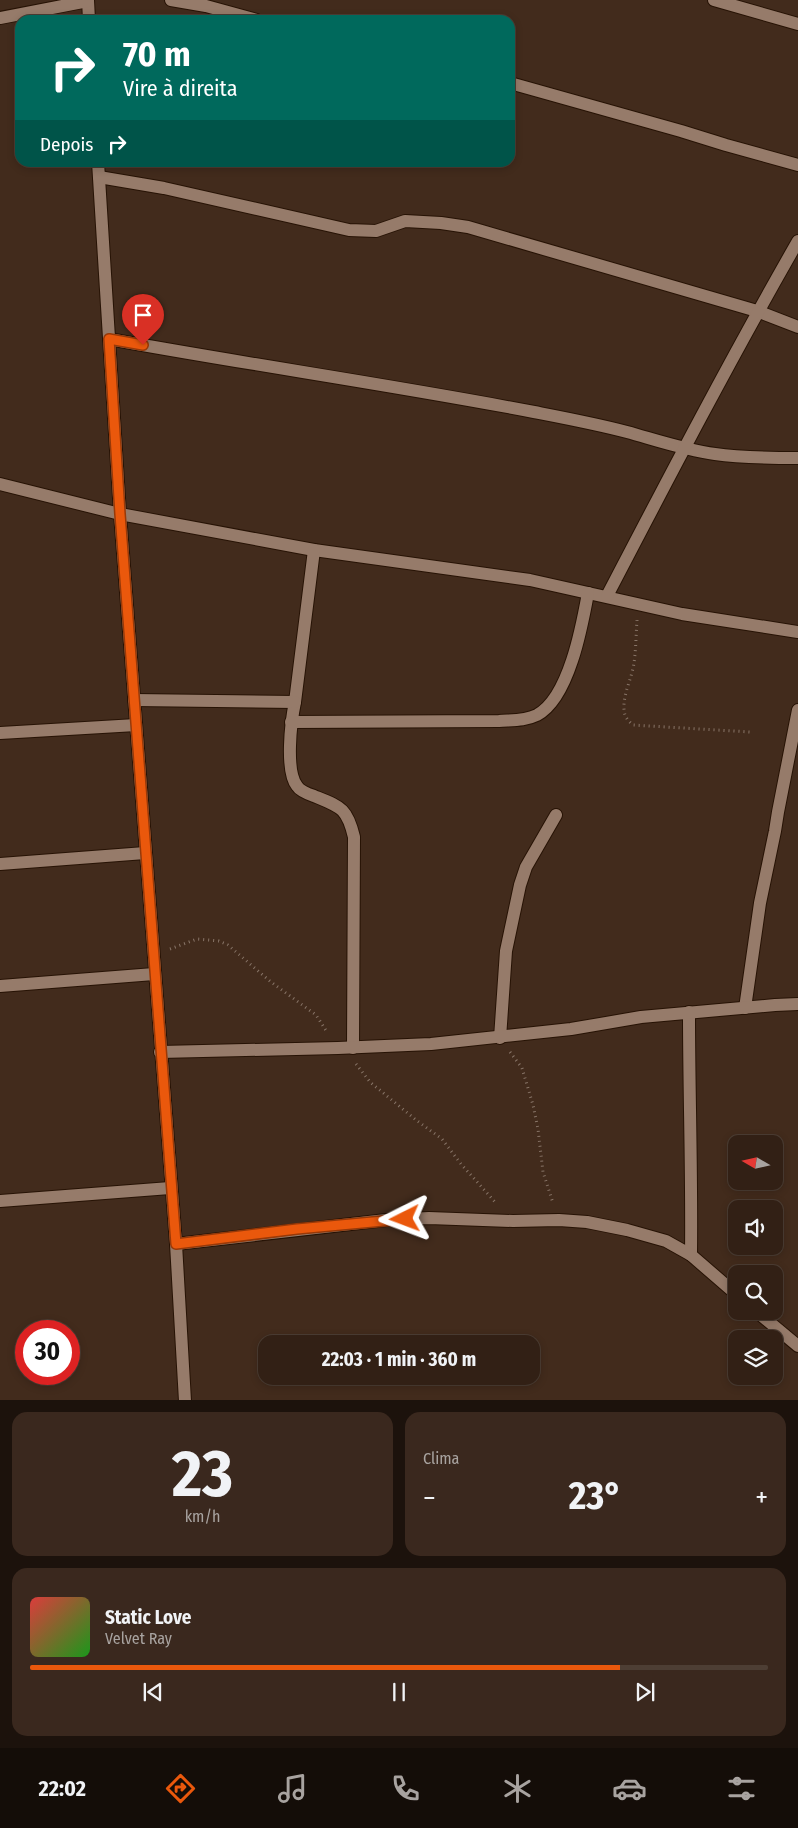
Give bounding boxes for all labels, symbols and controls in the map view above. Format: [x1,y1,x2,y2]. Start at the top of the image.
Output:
text: 70 m [123,33,191,75]
icon: right [40,35,105,100]
text: Vire à direita [123,75,237,102]
icon: right [103,130,131,158]
text: Depois [40,133,93,156]
pin [122,294,164,345]
icon: arrive [129,301,157,329]
north arrow [728,1135,782,1190]
map controls [728,1135,783,1385]
position arrow [378,1192,430,1244]
button: sound [728,1200,783,1255]
button: search [728,1265,783,1320]
speed limit sign: 30 [15,1320,80,1385]
button: layers [728,1330,783,1385]
text: 22:03 · 1 min · 360 m [322,1348,476,1371]
text: 23 [172,1435,233,1513]
text: Clima [423,1449,459,1468]
text: 23° [569,1473,622,1519]
text: − [423,1481,436,1514]
text: + [755,1481,768,1514]
text: km/h [185,1507,220,1526]
text: Static Love [105,1606,192,1629]
text: Velvet Ray [105,1629,172,1648]
icon: previous [139,1678,167,1706]
icon: pause [385,1678,413,1706]
icon: next [631,1678,659,1706]
icon: directions [163,1771,198,1806]
icon: music [275,1771,310,1806]
icon: phone [388,1771,423,1806]
icon: climate [500,1771,535,1806]
icon: car [612,1771,647,1806]
icon: filters [724,1771,759,1806]
text: 22:02 [39,1775,86,1802]

